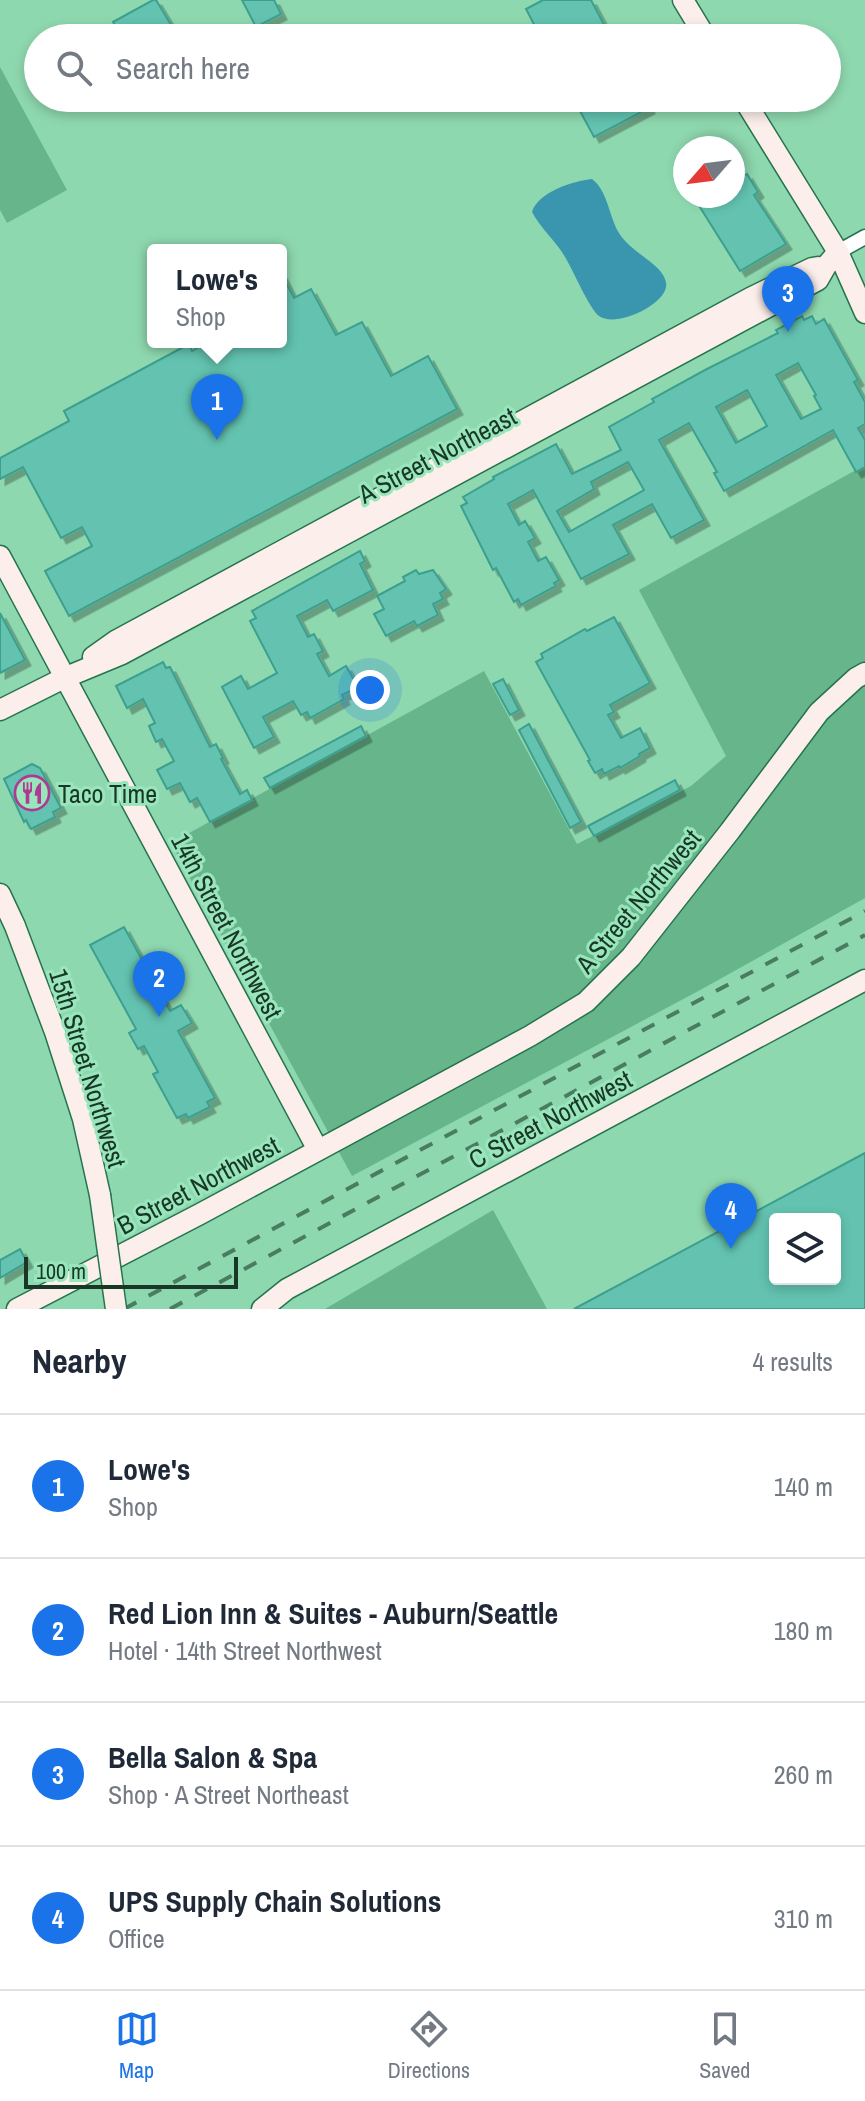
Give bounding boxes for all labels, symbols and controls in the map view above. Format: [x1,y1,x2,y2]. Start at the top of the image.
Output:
search box [24,24,841,112]
icon: search [52,46,96,90]
text: Search here [116,48,250,88]
north arrow [673,136,745,208]
popup [147,244,287,348]
text: Lowe's [176,259,258,299]
pin: 3 [762,266,814,332]
text: Shop [176,299,226,334]
pin: 1 [191,374,243,440]
street label: A Street Northeast [351,399,522,512]
your location [350,670,390,710]
restaurant icon: Taco Time [13,774,51,812]
place label: Taco Time [58,776,157,811]
street label: A Street Northwest [567,822,709,981]
street label: 14th Street Northwest [163,827,291,1025]
pin: 2 [133,951,185,1017]
street label: 15th Street Northwest [41,964,135,1172]
street label: C Street Northwest [462,1061,638,1177]
street label: B Street Northwest [111,1128,285,1242]
pin: 4 [705,1183,757,1249]
map controls [769,1213,841,1285]
button: layers [769,1213,841,1285]
scale bar [24,1253,238,1289]
text: 100 m [36,1256,86,1286]
text: Nearby [32,1338,127,1384]
text: 4 results [752,1344,833,1379]
text: Lowe's [108,1449,190,1489]
text: 1 [52,1469,64,1504]
text: 140 m [774,1469,833,1504]
text: Shop [108,1489,158,1524]
text: Red Lion Inn & Suites - Auburn/Seattle [108,1593,558,1633]
text: 2 [52,1613,64,1648]
text: 180 m [774,1613,833,1648]
text: Hotel · 14th Street Northwest [108,1633,382,1668]
text: Bella Salon & Spa [108,1737,317,1777]
text: 3 [52,1757,64,1792]
text: 260 m [774,1757,833,1792]
text: Shop · A Street Northeast [108,1777,349,1812]
text: UPS Supply Chain Solutions [108,1881,442,1921]
text: 4 [52,1901,64,1936]
text: 310 m [774,1901,833,1936]
text: Office [108,1921,165,1956]
tab: Map [115,2007,159,2085]
tab: Directions [388,2007,470,2085]
tab: Saved [699,2007,750,2085]

